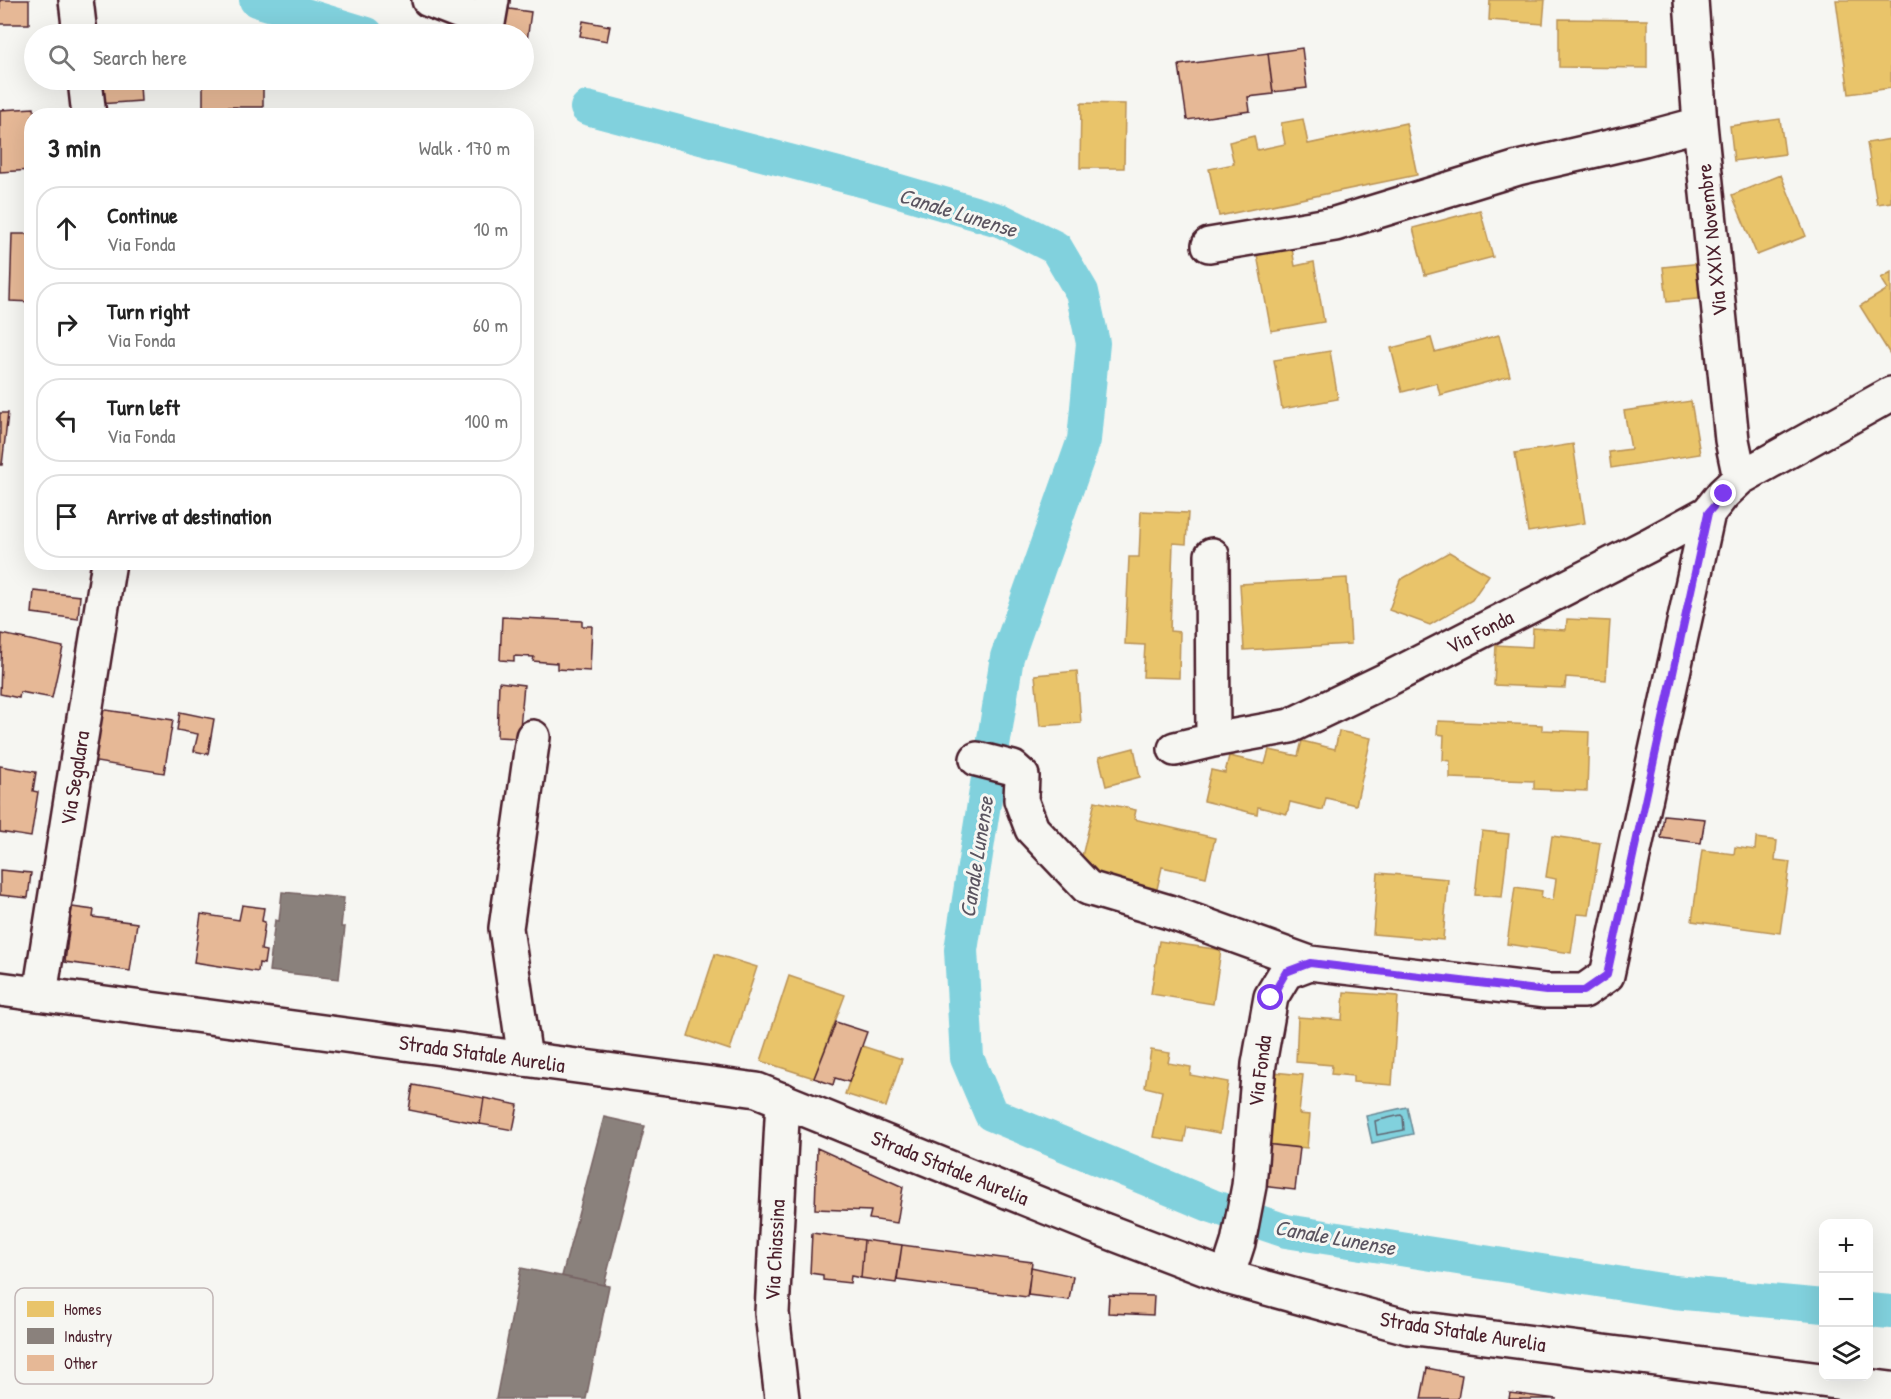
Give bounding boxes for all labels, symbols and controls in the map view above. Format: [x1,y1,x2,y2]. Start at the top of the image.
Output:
search box [24,24,534,90]
icon: search [45,41,78,74]
text: Search here [93,42,187,72]
text: 3 min [48,130,101,165]
text: Walk · 170 m [419,134,510,161]
street label: Via XXIX Novembre [1689,162,1734,318]
water label: Canale Lunense [895,180,1022,245]
text: Continue [107,200,178,230]
icon: ahead [50,212,83,245]
text: 10 m [474,215,508,242]
text: Via Fonda [107,230,175,257]
text: Turn right [107,296,190,326]
icon: right [50,308,83,341]
text: 60 m [473,311,508,338]
text: Via Fonda [107,326,175,353]
text: Turn left [107,392,180,422]
icon: left [50,404,83,437]
text: 100 m [465,407,508,434]
text: Via Fonda [107,422,175,449]
route end [1710,480,1736,506]
icon: arrive [50,500,83,533]
text: Arrive at destination [107,501,272,531]
street label: Via Fonda [1441,602,1518,661]
street label: Via Segalara [53,729,96,827]
water label: Canale Lunense [952,793,1001,919]
route start [1257,984,1283,1010]
street label: Strada Statale Aurelia [397,1027,567,1080]
street label: Via Fonda [1241,1034,1278,1108]
street label: Strada Statale Aurelia [867,1123,1033,1212]
street label: Via Chiassina [757,1199,792,1301]
water label: Canale Lunense [1272,1212,1399,1263]
map controls [1819,1219,1873,1381]
button: + [1819,1219,1873,1273]
button: − [1819,1273,1873,1327]
legend [15,1288,213,1384]
text: Homes [64,1298,101,1320]
street label: Strada Statale Aurelia [1378,1304,1548,1359]
text: Industry [64,1325,112,1347]
button: layers [1819,1327,1873,1381]
text: Other [64,1352,98,1374]

